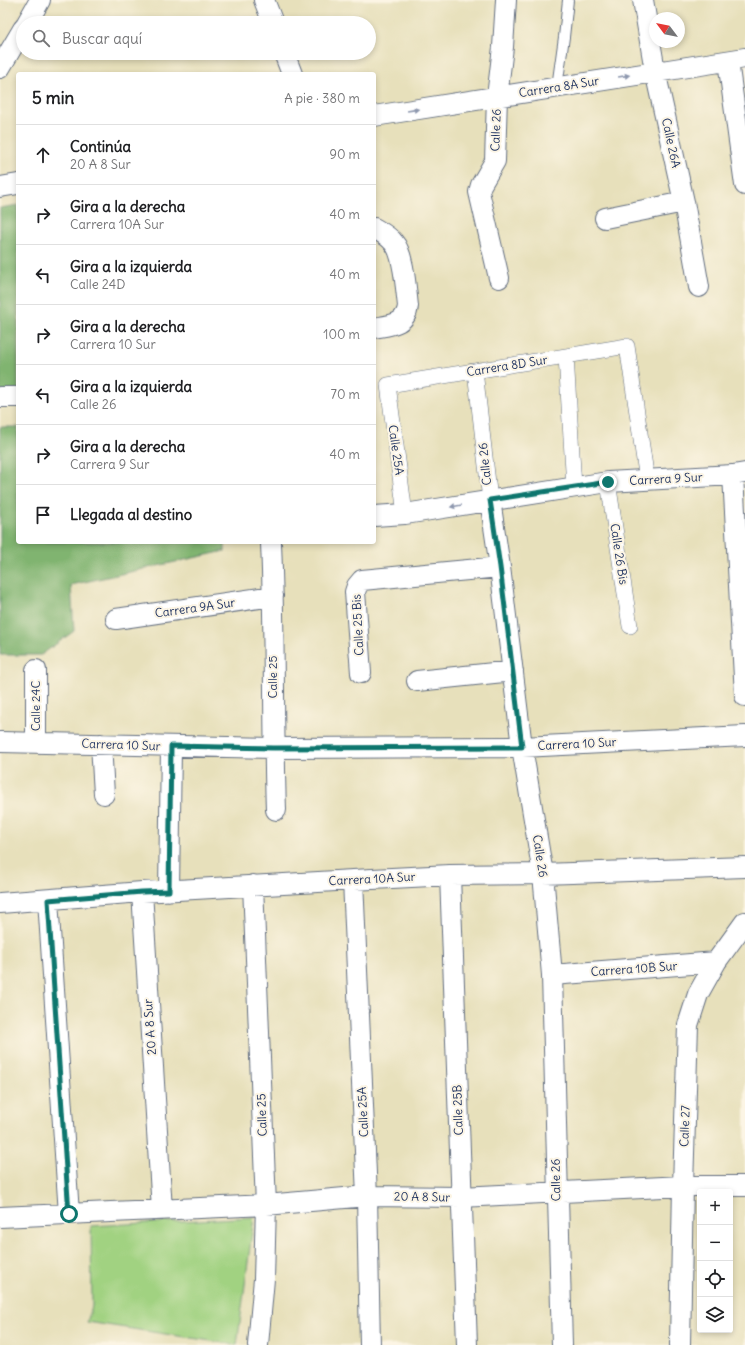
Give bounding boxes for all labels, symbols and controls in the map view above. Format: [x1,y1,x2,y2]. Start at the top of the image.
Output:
north arrow [649,12,685,48]
search box [16,16,376,60]
icon: search [30,27,52,49]
text: Buscar aquí [62,29,142,48]
street label: Carrera 8A Sur [518,73,600,100]
one-way arrow [618,73,630,79]
text: 5 min [32,87,74,109]
text: A pie · 380 m [284,90,360,107]
one-way arrow [406,107,419,113]
street label: Calle 26 [487,108,504,152]
street label: Calle 26A [659,117,684,169]
text: Continúa [70,137,131,156]
icon: ahead [32,144,54,166]
text: 90 m [329,146,360,163]
text: 20 A 8 Sur [70,156,131,173]
text: Gira a la derecha [70,197,185,216]
icon: right [32,204,54,226]
text: 40 m [329,206,360,223]
text: Carrera 10A Sur [70,216,164,233]
text: Gira a la izquierda [70,257,192,276]
icon: left [32,264,54,286]
text: 40 m [329,266,360,283]
text: Calle 24D [70,276,125,293]
text: Gira a la derecha [70,317,185,336]
icon: right [32,324,54,346]
text: 100 m [323,326,360,343]
text: Carrera 10 Sur [70,336,156,353]
street label: Carrera 8D Sur [465,352,549,379]
text: Gira a la izquierda [70,377,192,396]
icon: left [32,384,54,406]
text: 70 m [331,386,360,403]
text: Calle 26 [70,396,116,413]
street label: Calle 25A [386,424,407,476]
text: Gira a la derecha [70,437,185,456]
street label: Calle 26 [475,442,494,486]
icon: right [32,444,54,466]
text: 40 m [329,446,360,463]
text: Carrera 9 Sur [70,456,149,473]
street label: Carrera 9 Sur [629,469,703,488]
route end [599,473,617,491]
one-way arrow [450,503,462,509]
icon: arrive [32,504,54,526]
text: Llegada al destino [70,505,192,524]
street label: Calle 26 Bis [607,522,632,586]
street label: Carrera 9A Sur [154,594,236,621]
street label: Calle 25 Bis [348,594,367,656]
street label: Calle 25 [265,655,280,698]
street label: Calle 24C [28,681,43,731]
street label: Carrera 10 Sur [537,734,617,753]
street label: Carrera 10 Sur [81,736,161,753]
street label: Calle 26 [530,834,551,878]
street label: Carrera 10A Sur [328,869,416,888]
street label: Carrera 10B Sur [590,958,678,979]
street label: 20 A 8 Sur [140,998,159,1056]
street label: Calle 25B [449,1084,466,1136]
street label: Calle 25A [354,1086,371,1138]
street label: Calle 25 [253,1093,270,1137]
street label: Calle 27 [676,1105,693,1147]
street label: Calle 26 [548,1158,563,1202]
street label: 20 A 8 Sur [394,1189,450,1204]
map controls [697,1189,733,1333]
button: + [697,1189,733,1225]
route start [60,1205,78,1223]
button: − [697,1225,733,1261]
button: locate [697,1261,733,1297]
button: layers [697,1297,733,1333]

